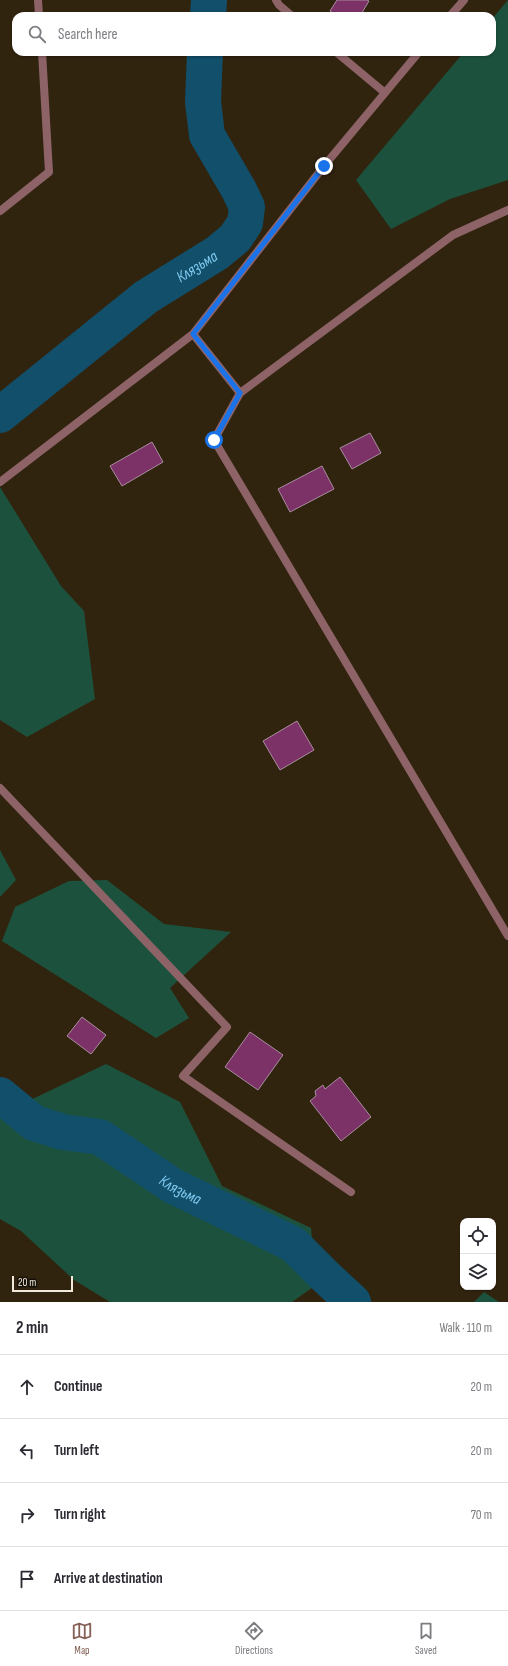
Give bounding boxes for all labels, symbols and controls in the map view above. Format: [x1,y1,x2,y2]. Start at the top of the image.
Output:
search box [12,12,496,56]
icon: search [26,23,48,45]
text: Search here [58,25,118,44]
route end [315,157,333,175]
water label: Клязьма [173,247,222,287]
route start [205,431,223,449]
water label: Клязьма [155,1171,205,1210]
map controls [460,1218,496,1290]
button: locate [460,1218,496,1254]
button: layers [460,1254,496,1290]
scale bar [12,1274,73,1293]
text: 20 m [18,1276,36,1289]
text: 2 min [16,1318,48,1338]
text: Walk · 110 m [439,1320,492,1336]
icon: ahead [16,1376,38,1398]
text: Continue [54,1377,103,1396]
text: 20 m [470,1379,492,1395]
icon: left [16,1440,38,1462]
text: Turn left [54,1441,99,1460]
text: 20 m [470,1443,492,1459]
icon: right [16,1504,38,1526]
text: Turn right [54,1505,106,1524]
text: 70 m [471,1507,492,1523]
icon: arrive [16,1568,38,1590]
text: Arrive at destination [54,1569,163,1588]
tab: Map [71,1620,93,1657]
tab: Directions [235,1620,273,1657]
tab: Saved [415,1620,437,1657]

